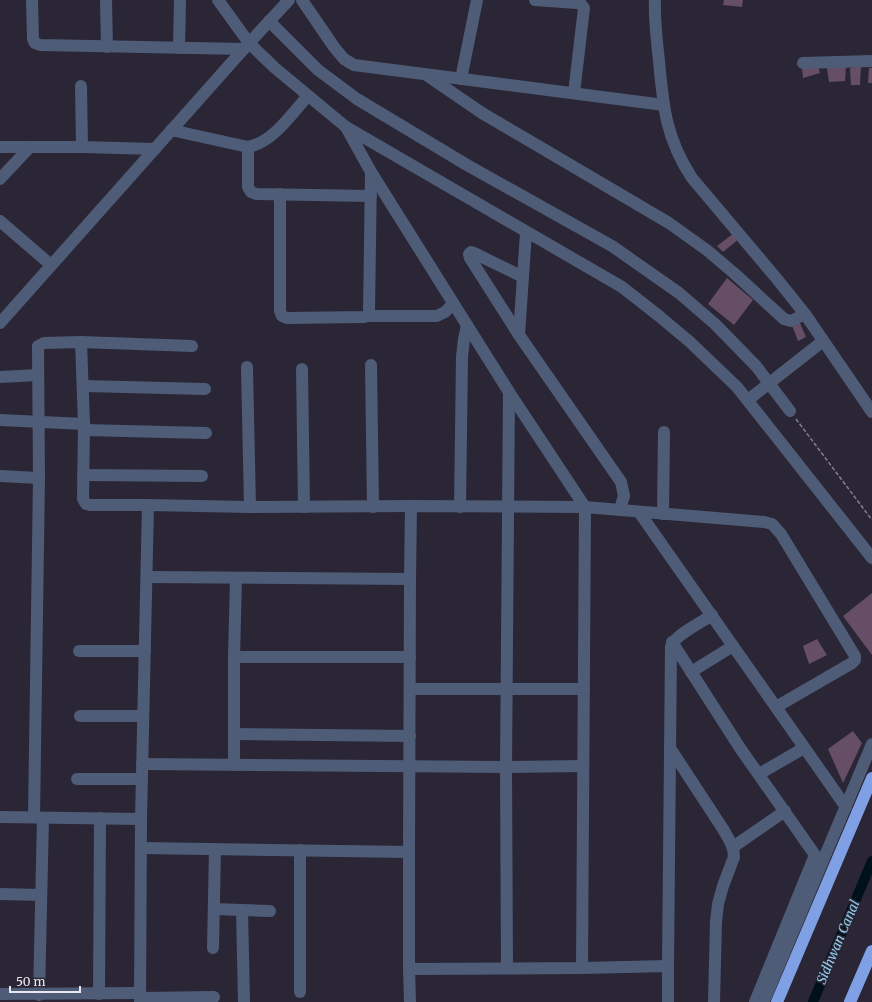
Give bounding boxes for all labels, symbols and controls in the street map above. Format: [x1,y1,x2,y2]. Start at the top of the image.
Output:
water label: Sidhwan Canal [813,897,863,987]
scale bar [10,968,80,994]
text: 50 m [16,974,45,989]

